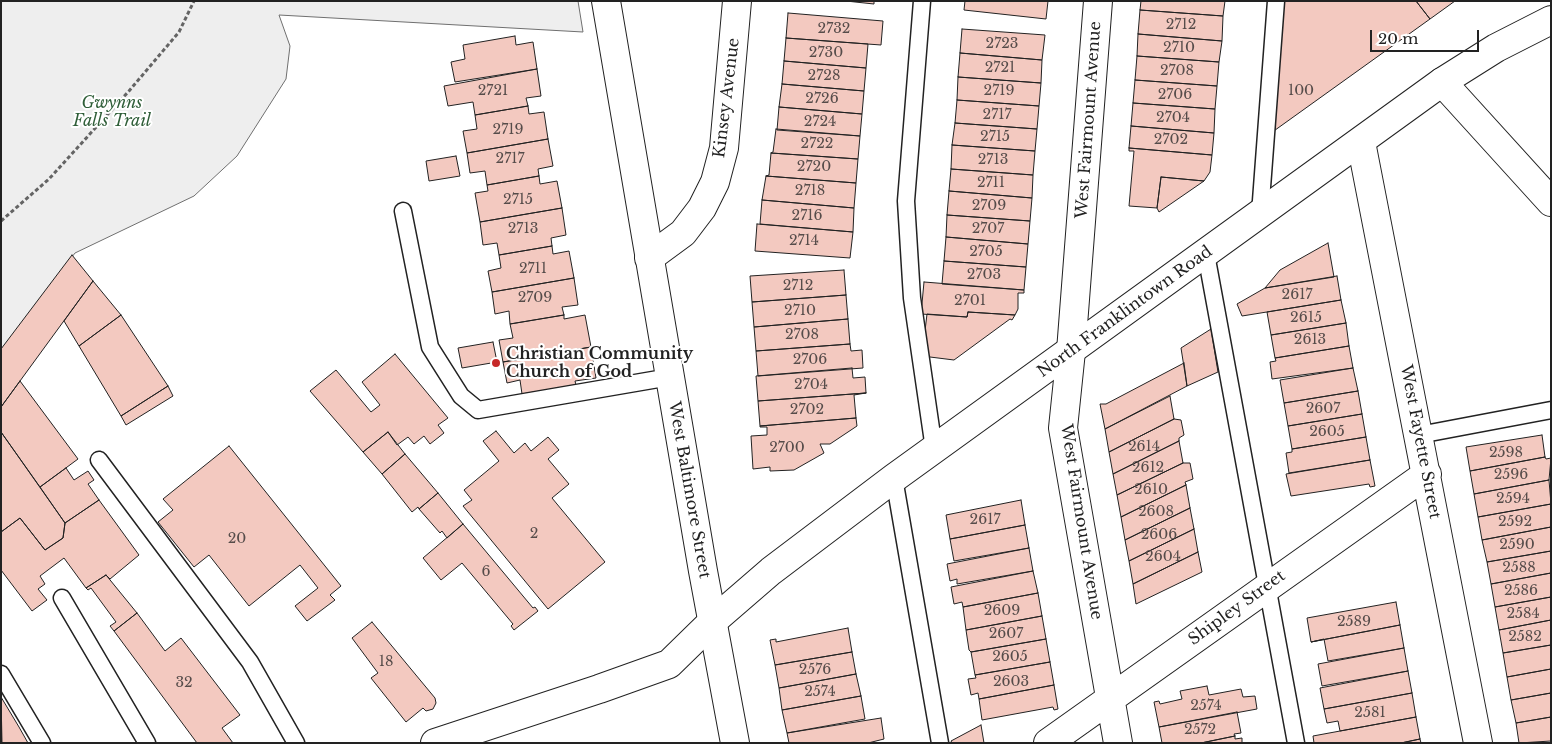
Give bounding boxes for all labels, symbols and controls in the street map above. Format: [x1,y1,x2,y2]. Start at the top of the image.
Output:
house number: 2712 [1166,17,1196,33]
scale bar [1372,20,1481,52]
house number: 2732 [818,21,850,37]
street label: West Fairmount Avenue [1073,21,1105,219]
text: 20 m [1378,29,1418,48]
house number: 2723 [986,36,1018,52]
street label: Kinsey Avenue [710,37,744,159]
house number: 2710 [1163,40,1195,56]
house number: 2730 [809,45,843,61]
house number: 2721 [985,60,1015,76]
house number: 2708 [1160,63,1194,79]
house number: 2728 [808,68,840,84]
house number: 2721 [478,83,508,99]
house number: 2719 [984,83,1014,99]
house number: 100 [1288,83,1314,99]
house number: 2706 [1158,87,1192,103]
house number: 2726 [805,91,839,107]
park label: Gwynns Falls Trail [73,93,151,131]
house number: 2717 [983,107,1011,123]
house number: 2704 [1156,110,1190,126]
house number: 2724 [804,114,836,130]
house number: 2719 [493,122,523,138]
house number: 2715 [980,129,1010,145]
house number: 2702 [1154,132,1188,148]
house number: 2722 [801,136,833,152]
house number: 2717 [496,151,524,167]
house number: 2713 [978,152,1008,168]
house number: 2720 [797,159,831,175]
house number: 2711 [977,175,1005,191]
house number: 2718 [795,183,825,199]
house number: 2715 [503,192,533,208]
house number: 2709 [972,198,1006,214]
house number: 2716 [792,208,822,224]
house number: 2713 [508,221,538,237]
house number: 2707 [972,221,1004,237]
house number: 2714 [789,233,819,249]
street label: North Franklintown Road [1034,242,1216,382]
house number: 2705 [969,244,1003,260]
house number: 2711 [519,261,547,277]
house number: 2703 [967,267,1001,283]
house number: 2712 [783,278,813,294]
house number: 2617 [1282,287,1312,303]
house number: 2709 [518,290,552,306]
house number: 2701 [954,293,986,309]
house number: 2710 [784,303,816,319]
house number: 2615 [1290,310,1322,326]
house number: 2708 [785,327,819,343]
house number: 2613 [1294,332,1326,348]
place label: Christian Community Church of God [506,344,693,382]
house number: 2706 [793,352,827,368]
marker: Christian Community Church of God [490,357,502,369]
street label: West Fayette Street [1396,363,1444,521]
house number: 2704 [794,377,828,393]
street label: West Baltimore Street [664,400,714,580]
house number: 2607 [1306,401,1340,417]
house number: 2702 [790,402,824,418]
street label: West Fairmount Avenue [1056,423,1106,621]
house number: 2605 [1309,424,1345,440]
house number: 2614 [1128,439,1160,455]
house number: 2700 [769,440,805,456]
house number: 2598 [1489,445,1523,461]
house number: 2612 [1132,460,1164,476]
house number: 2596 [1494,467,1528,483]
house number: 2610 [1134,482,1168,498]
house number: 2594 [1496,491,1530,507]
house number: 2608 [1138,504,1174,520]
house number: 2617 [970,512,1000,528]
house number: 2592 [1498,514,1532,530]
house number: 2 [530,526,538,542]
house number: 2606 [1141,527,1177,543]
house number: 20 [228,531,246,547]
house number: 2590 [1499,537,1535,553]
house number: 2604 [1145,549,1181,565]
house number: 2588 [1502,560,1536,576]
house number: 6 [481,564,491,580]
street label: Shipley Street [1185,567,1289,649]
house number: 2586 [1504,583,1538,599]
house number: 2609 [984,603,1020,619]
house number: 2584 [1506,606,1540,622]
house number: 2589 [1337,614,1371,630]
house number: 2607 [989,626,1023,642]
house number: 2582 [1508,629,1542,645]
house number: 2605 [992,649,1028,665]
house number: 18 [379,654,393,670]
house number: 2576 [799,662,831,678]
house number: 2603 [993,674,1029,690]
house number: 32 [175,675,193,691]
house number: 2574 [804,684,836,700]
house number: 2574 [1190,698,1222,714]
house number: 2581 [1354,705,1386,721]
house number: 2572 [1184,722,1216,738]

